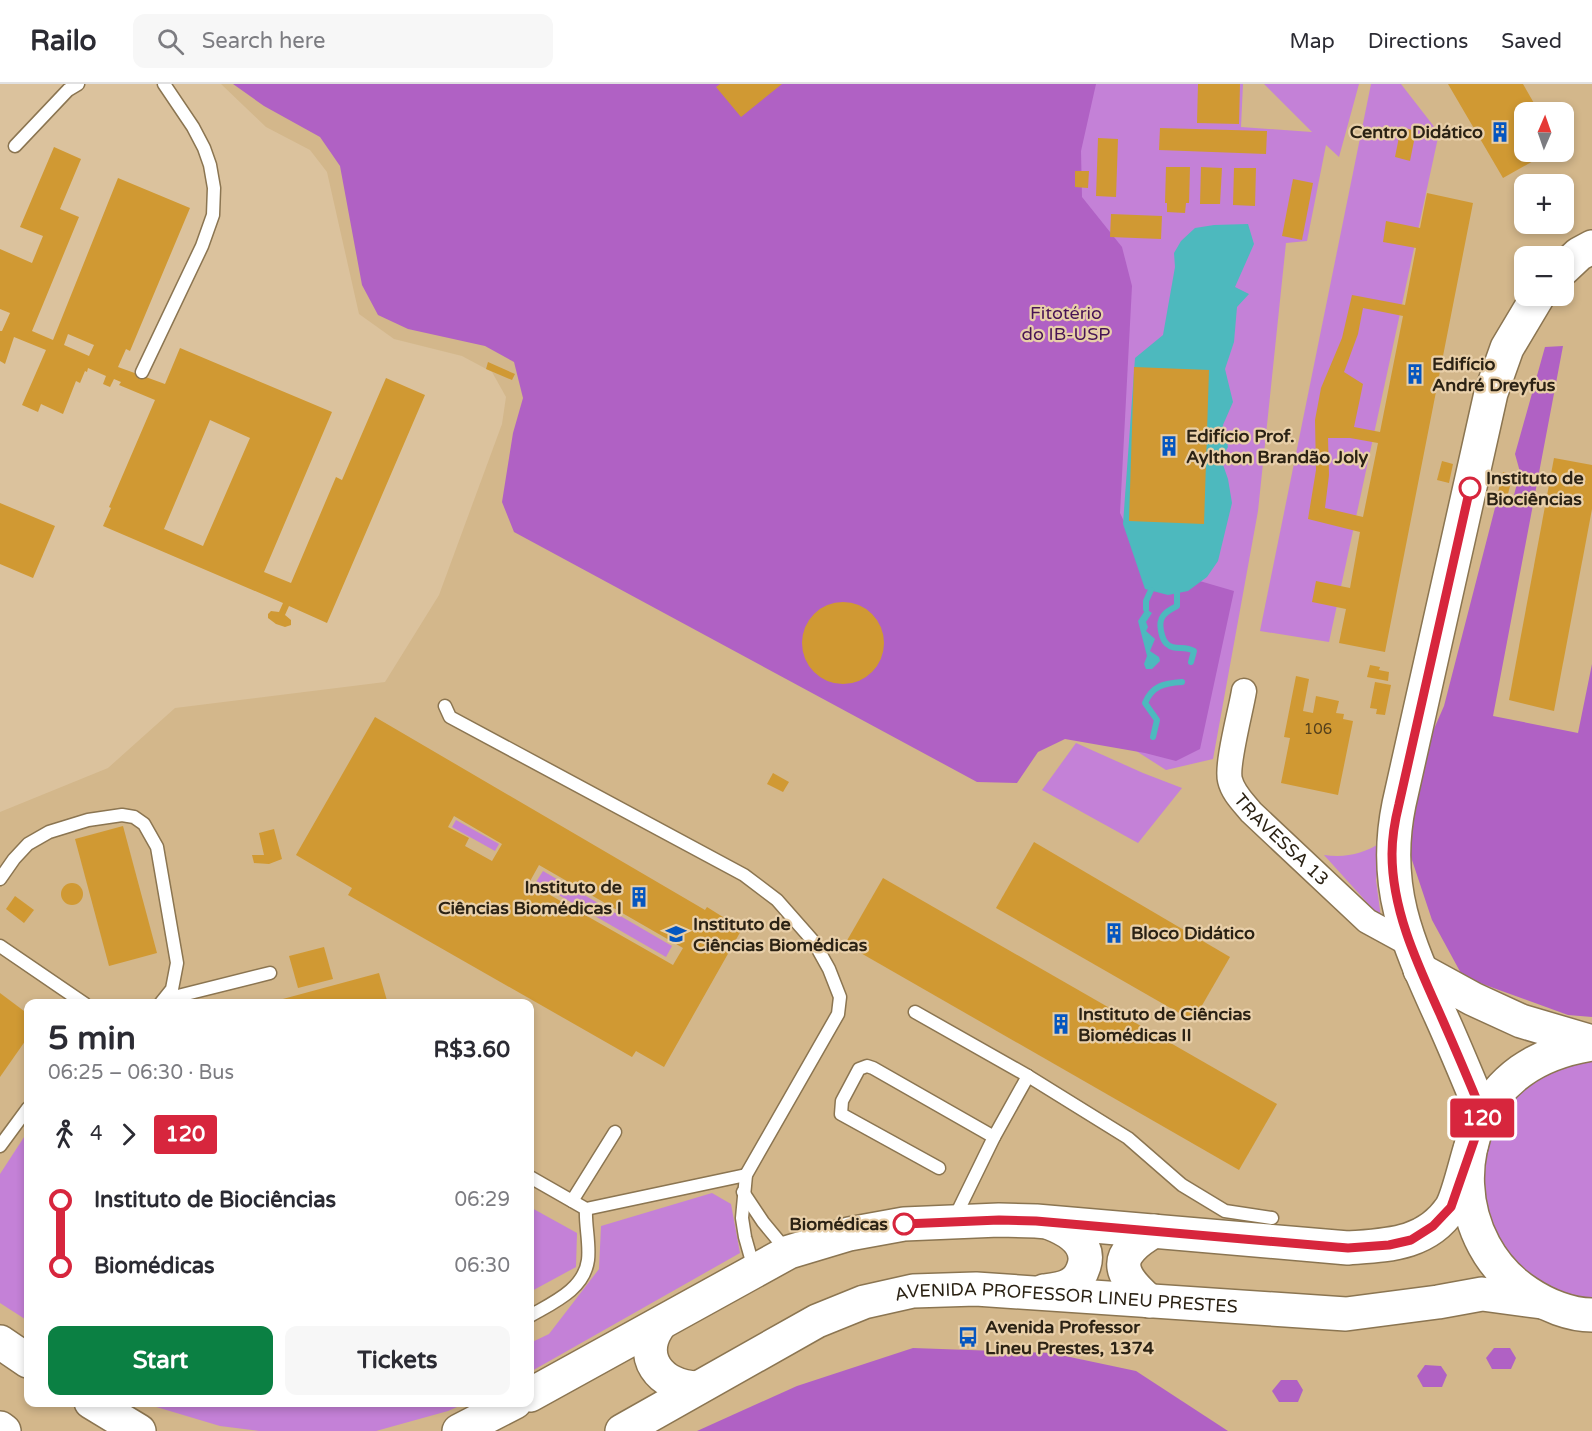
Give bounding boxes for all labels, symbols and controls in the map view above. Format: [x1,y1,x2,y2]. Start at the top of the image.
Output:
search box [133,14,553,68]
text: Railo [30,24,97,58]
icon: search [154,25,187,58]
text: Search here [202,28,325,54]
text: Map [1289,29,1335,54]
text: Directions [1368,29,1468,54]
text: Saved [1501,29,1562,54]
north arrow [1514,102,1574,162]
map controls [1514,102,1574,306]
building icon: Centro Didático [1488,120,1512,144]
place label: Centro Didático [1350,121,1483,143]
button: + [1514,174,1574,234]
button: − [1514,246,1574,306]
park label: Fitotério do IB-USP [1022,302,1110,345]
place label: Edifício André Dreyfus [1432,353,1556,396]
building icon: Edifício André Dreyfus [1403,362,1427,386]
place label: Edifício Prof. Aylthon Brandão Joly [1186,425,1369,468]
building icon: Edifício Prof. Aylthon Brandão Joly [1157,434,1181,458]
place label: Instituto de Biociências [1486,467,1584,510]
marker: Instituto de Biociências [1459,477,1481,499]
house number: 106 [1304,720,1332,738]
street label: TRAVESSA 13 [1229,789,1333,890]
place label: Instituto de Ciências Biomédicas I [438,876,622,919]
building icon: Instituto de Ciências Biomédicas I [627,885,651,909]
place label: Instituto de Ciências Biomédicas [693,913,868,956]
building icon: Bloco Didático [1102,921,1126,945]
school or university icon: Instituto de Ciências Biomédicas [664,922,688,946]
place label: Bloco Didático [1131,922,1255,944]
place label: Instituto de Ciências Biomédicas II [1078,1003,1252,1046]
building icon: Instituto de Ciências Biomédicas II [1049,1012,1073,1036]
text: 5 min [48,1019,136,1058]
text: R$3.60 [434,1037,510,1063]
text: 06:25 – 06:30 · Bus [48,1061,234,1085]
line badge: 120 [1448,1098,1516,1138]
text: 120 [1462,1106,1502,1131]
icon: walk [48,1118,81,1151]
icon: forward [112,1118,145,1151]
text: 4 [90,1122,103,1146]
text: 120 [166,1122,205,1147]
text: Instituto de Biociências [94,1187,336,1213]
text: 06:29 [455,1188,510,1212]
place label: Biomédicas [789,1213,888,1235]
marker: Biomédicas [893,1213,915,1235]
text: Biomédicas [94,1253,215,1279]
text: 06:30 [455,1254,510,1278]
street label: AVENIDA PROFESSOR LINEU PRESTES [892,1278,1238,1318]
place label: Avenida Professor Lineu Prestes, 1374 [985,1316,1155,1359]
bus stop icon: Avenida Professor Lineu Prestes, 1374 [956,1325,980,1349]
button: Start [48,1326,273,1395]
button: Tickets [285,1326,510,1395]

